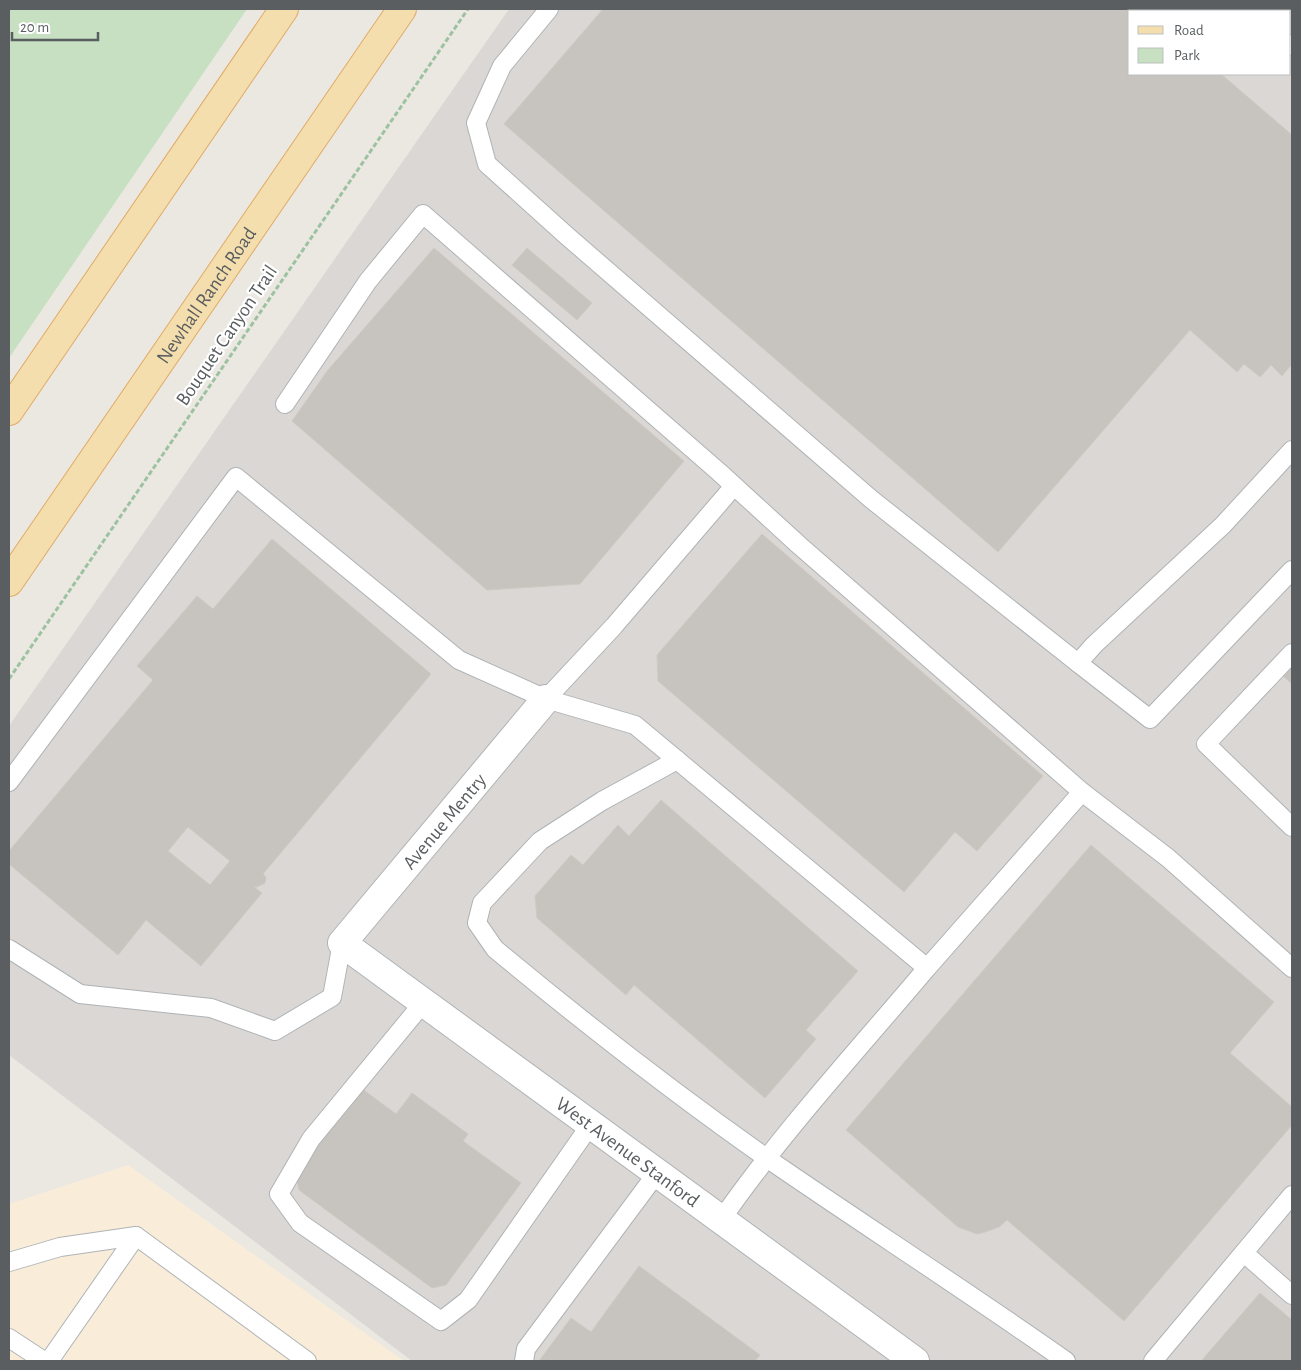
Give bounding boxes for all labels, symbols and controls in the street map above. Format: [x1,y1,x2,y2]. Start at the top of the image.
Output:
scale bar [12,10,99,42]
legend [1128,10,1291,75]
text: 20 m [20,20,49,35]
text: Road [1174,23,1204,38]
text: Park [1174,48,1200,63]
street label: Newhall Ranch Road [153,224,260,367]
street label: Bouquet Canyon Trail [173,262,281,409]
street label: Avenue Mentry [399,770,491,873]
street label: West Avenue Stanford [552,1094,703,1211]

